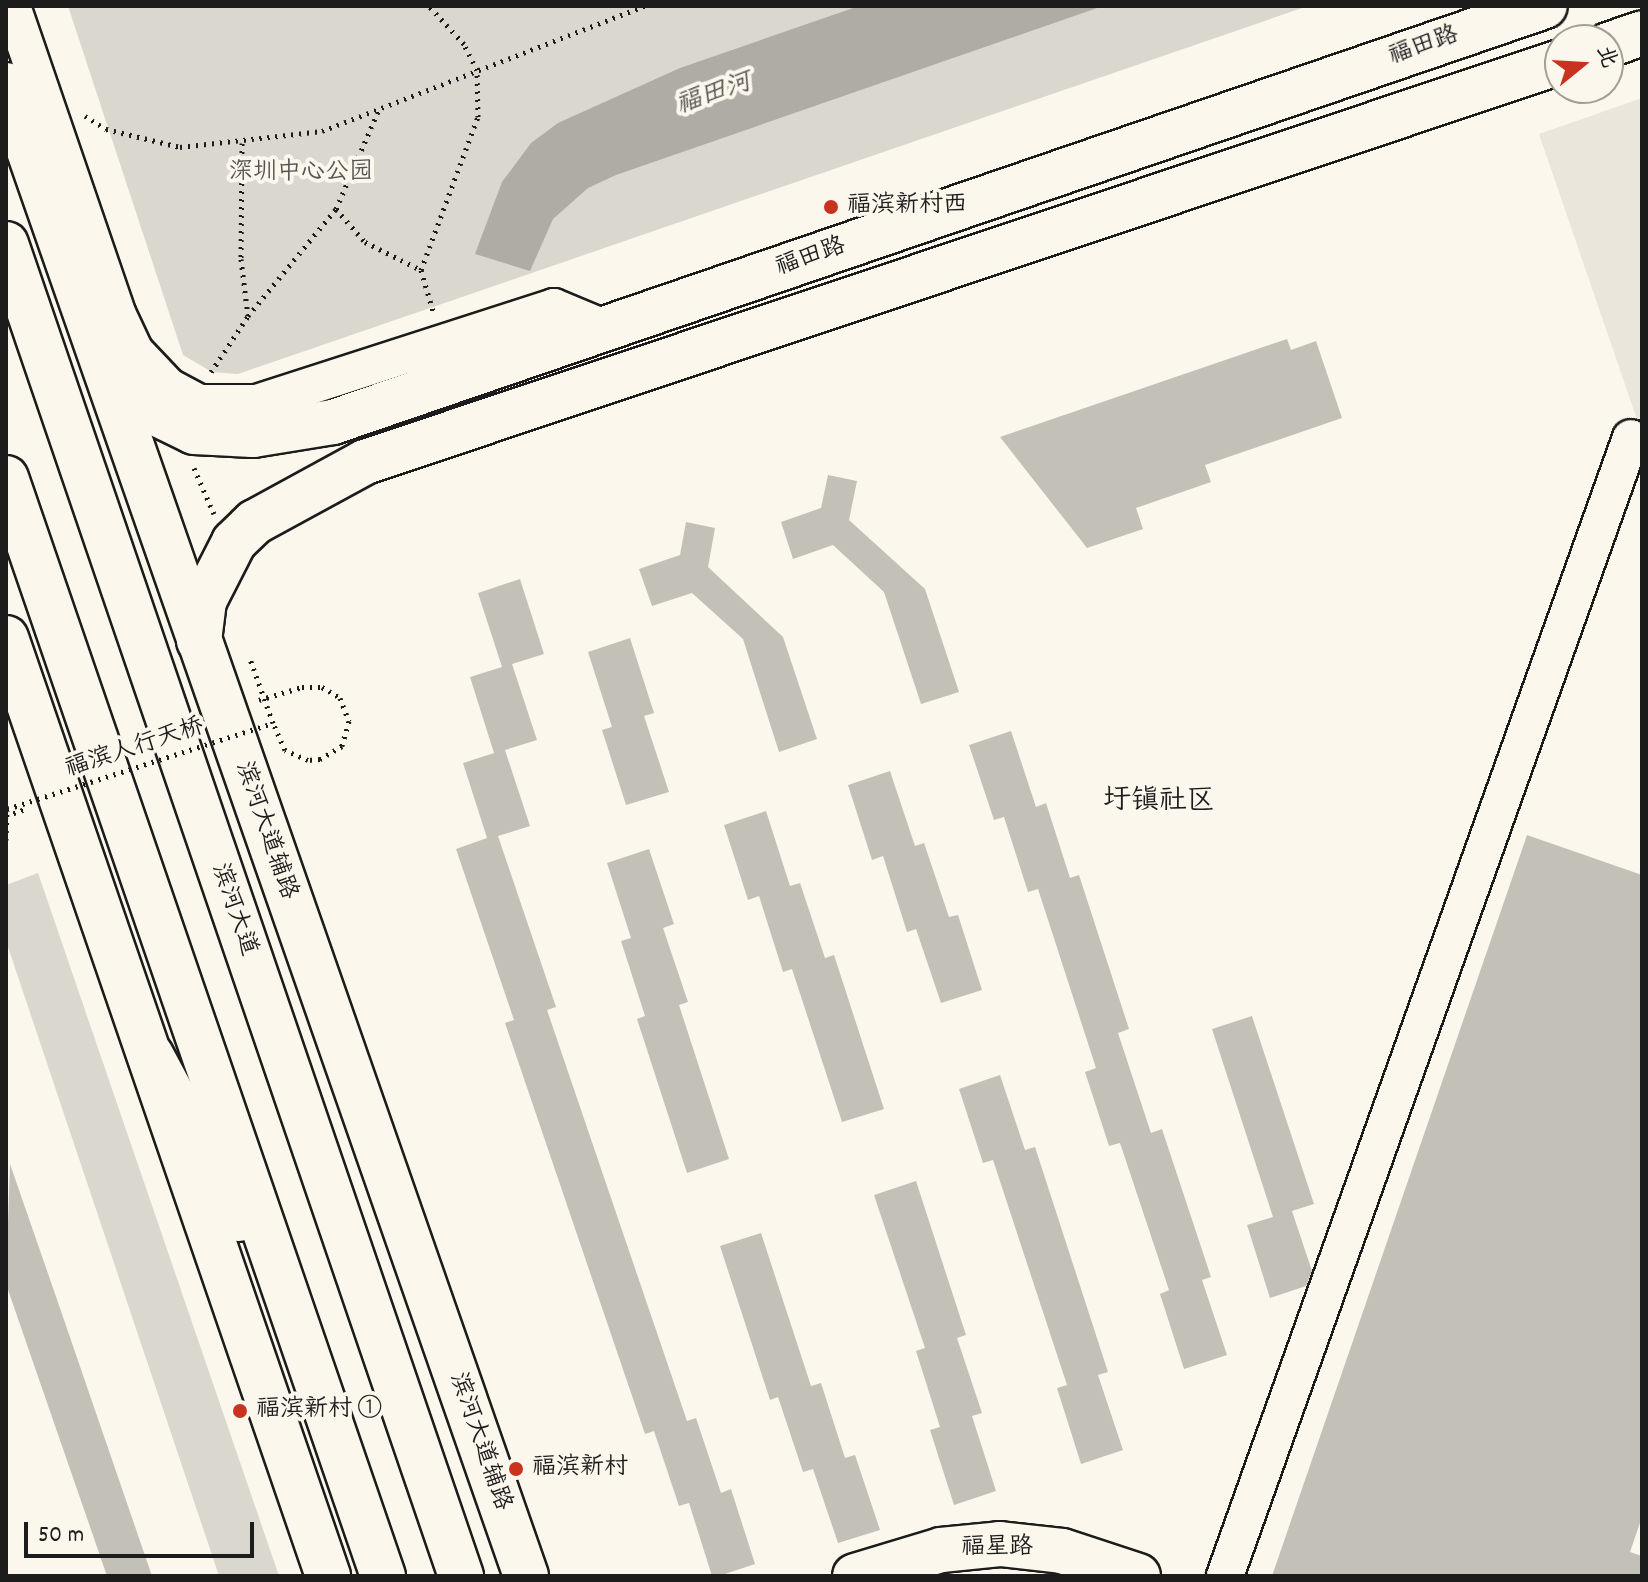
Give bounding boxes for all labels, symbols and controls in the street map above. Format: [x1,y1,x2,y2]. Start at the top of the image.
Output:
street label: 福田路 [1385,22,1463,72]
north arrow [1544,24,1624,104]
text: 北 [1587,42,1624,72]
water label: 福田河 [672,68,756,122]
park label: 深圳中心公园 [229,160,373,188]
place label: 福滨新村西 [847,193,967,221]
marker: 福滨新村西 [822,198,840,216]
street label: 福田路 [772,233,850,283]
street label: 福滨人行天桥 [62,713,208,785]
street label: 滨河大道辅路 [228,758,302,904]
district label: 圩镇社区 [1103,786,1215,820]
street label: 滨河大道 [204,860,262,960]
street label: 滨河大道辅路 [442,1369,516,1515]
place label: 福滨新村 ① [256,1397,381,1425]
marker: 福滨新村 ① [231,1402,249,1420]
place label: 福滨新村 [532,1455,628,1483]
marker: 福滨新村 [507,1460,525,1478]
scale bar [28,1506,258,1556]
text: 50 m [38,1519,84,1553]
street label: 福星路 [961,1535,1033,1563]

